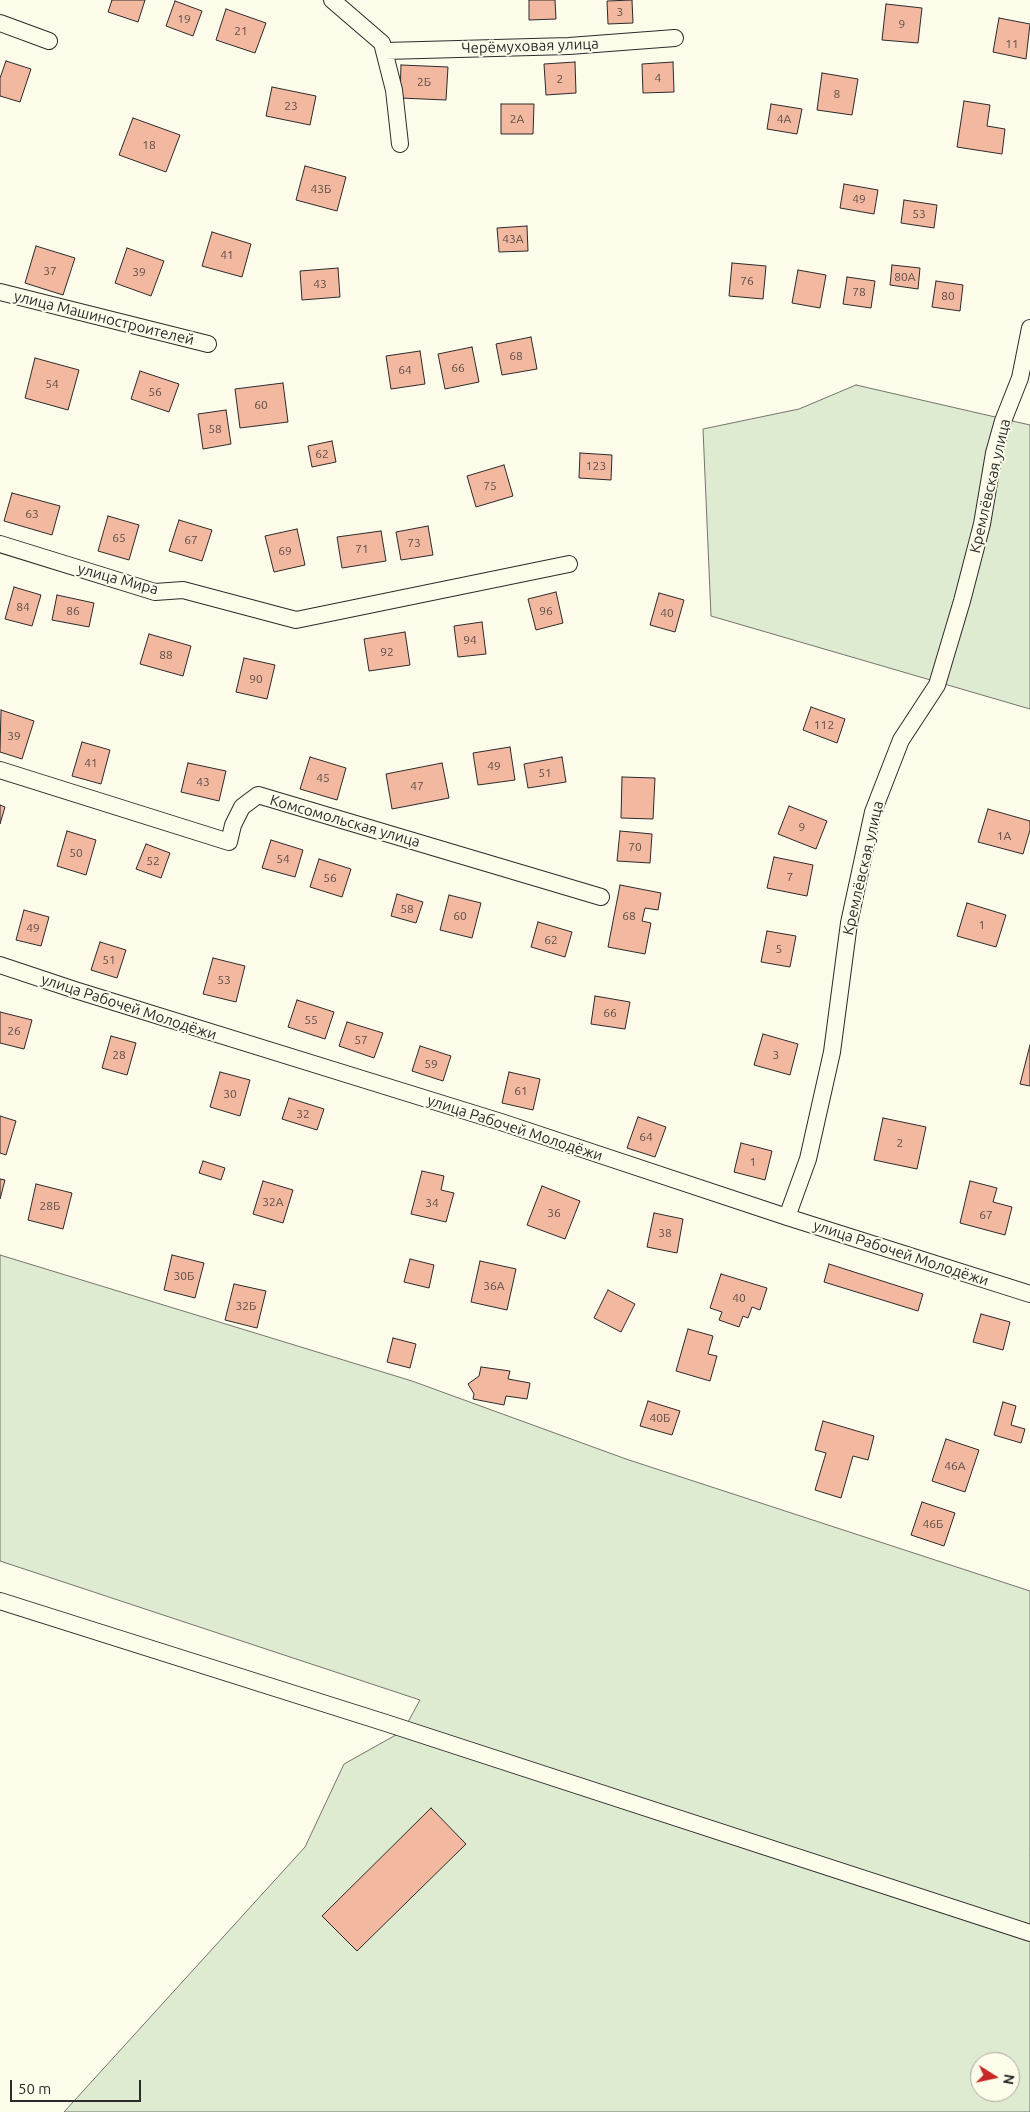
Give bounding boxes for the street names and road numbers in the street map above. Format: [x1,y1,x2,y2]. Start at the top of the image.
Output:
street label: Черёмуховая улица [461,35,599,57]
street label: улица Машиностроителей [12,287,196,349]
street label: Кремлёвская улица [966,417,1014,555]
street label: улица Мира [76,560,160,598]
street label: Комсомольская улица [268,791,422,851]
street label: Кремлёвская улица [839,799,887,937]
street label: улица Рабочей Молодёжи [39,970,219,1044]
street label: улица Рабочей Молодёжи [425,1091,605,1165]
street label: улица Рабочей Молодёжи [811,1216,991,1290]

